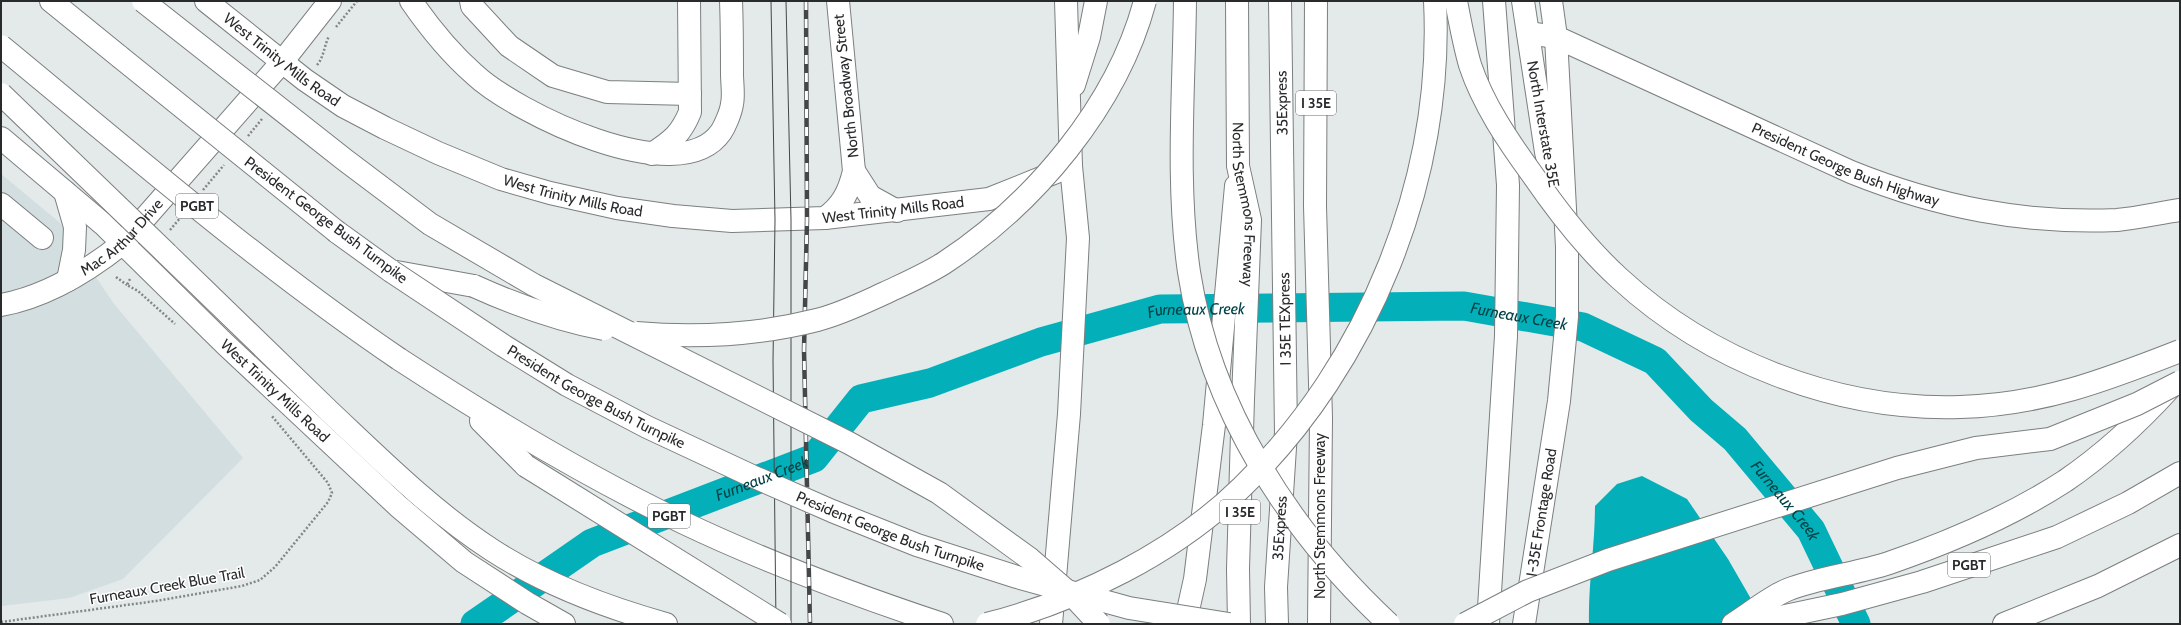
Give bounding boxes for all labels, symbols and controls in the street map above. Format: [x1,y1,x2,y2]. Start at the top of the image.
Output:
street label: West Trinity Mills Road [220,9,344,110]
street label: North Broadway Street [830,13,862,159]
street label: North Interstate 35E [1523,59,1563,189]
street label: 35Express [1272,71,1292,135]
road number: I 35E [1296,91,1336,115]
street label: President George Bush Highway [1749,119,1942,210]
street label: North Stemmons Freeway [1228,122,1259,287]
street label: President George Bush Turnpike [241,153,411,287]
street label: West Trinity Mills Road [501,171,644,221]
street label: West Trinity Mills Road [821,193,965,227]
road number: PGBT [176,194,218,218]
street label: Mac Arthur Drive [77,195,167,280]
street label: I 35E TEXpress [1275,272,1295,366]
water label: Furneaux Creek [1469,298,1570,334]
water label: Furneaux Creek [1145,299,1246,322]
street label: West Trinity Mills Road [217,335,333,446]
street label: President George Bush Turnpike [504,341,688,453]
street label: North Stemmons Freeway [1311,433,1329,599]
street label: I-35E Frontage Road [1523,447,1560,578]
water label: Furneaux Creek [713,452,812,505]
water label: Furneaux Creek [1747,457,1824,544]
street label: President George Bush Turnpike [793,487,987,575]
street label: 35Express [1269,495,1291,561]
road number: I 35E [1220,500,1260,524]
road number: PGBT [648,504,690,528]
road number: PGBT [1948,553,1990,577]
street label: Furneaux Creek Blue Trail [88,563,246,609]

